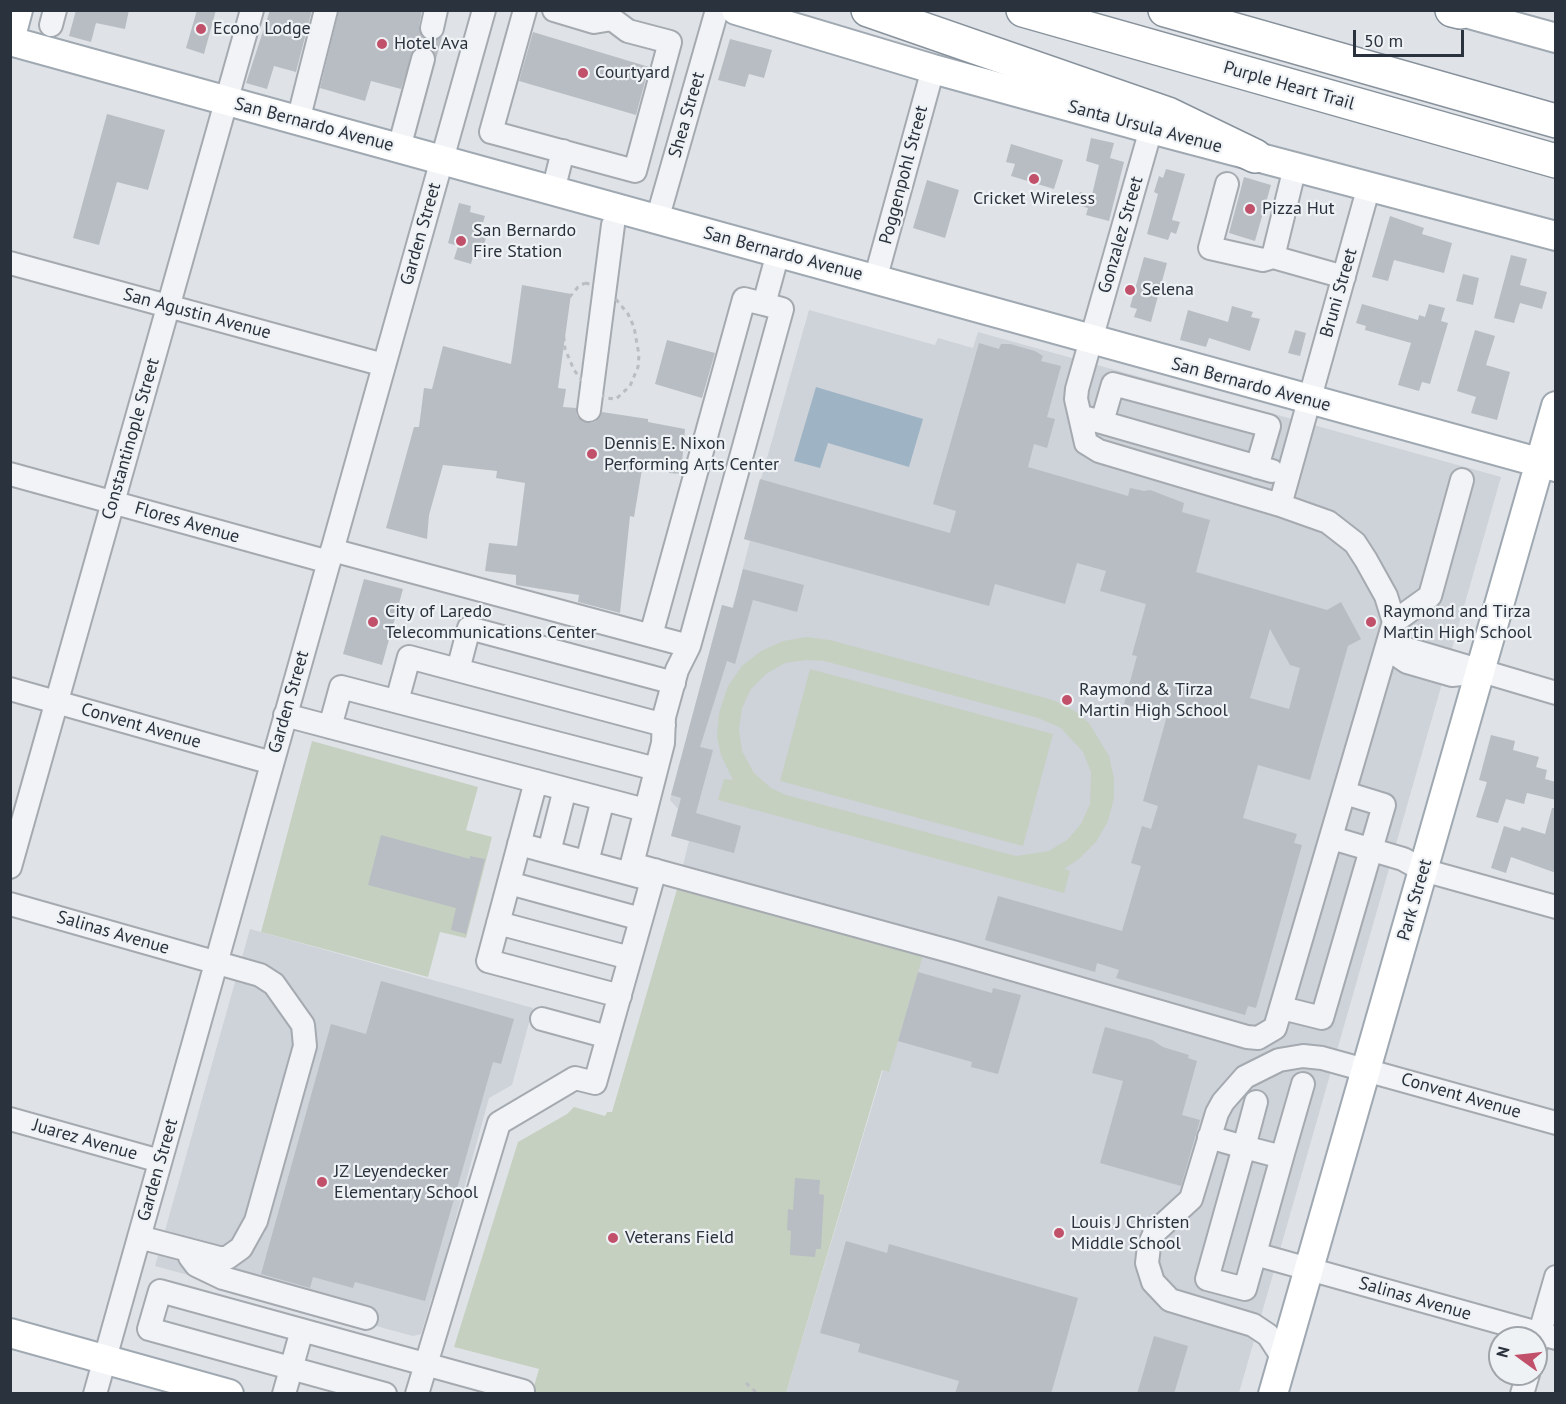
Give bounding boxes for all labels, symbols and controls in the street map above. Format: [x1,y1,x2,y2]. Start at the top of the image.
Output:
place label: Econo Lodge [213,18,311,40]
scale bar [1356,18,1467,56]
marker: Econo Lodge [194,22,208,36]
text: 50 m [1364,29,1403,52]
place label: Hotel Ava [394,33,468,55]
marker: Hotel Ava [375,37,389,51]
street label: Purple Heart Trail [1221,57,1357,115]
place label: Courtyard [595,62,670,84]
marker: Courtyard [576,66,590,80]
street label: Shea Street [664,70,710,160]
street label: San Bernardo Avenue [232,93,396,157]
street label: Santa Ursula Avenue [1066,96,1224,158]
street label: Poggenpohl Street [875,103,933,247]
marker: Cricket Wireless [1027,172,1041,186]
street label: Gonzalez Street [1094,174,1148,296]
street label: Garden Street [396,180,446,288]
place label: Cricket Wireless [973,188,1095,210]
place label: Pizza Hut [1262,198,1335,220]
marker: Pizza Hut [1243,202,1257,216]
place label: San Bernardo Fire Station [473,220,576,262]
street label: San Bernardo Avenue [701,222,865,286]
marker: San Bernardo Fire Station [454,234,468,248]
street label: Bruni Street [1316,246,1362,340]
place label: Selena [1142,279,1194,301]
marker: Selena [1123,283,1137,297]
street label: San Agustin Avenue [121,284,273,344]
street label: San Bernardo Avenue [1169,353,1333,417]
street label: Constantinople Street [98,356,164,522]
place label: Dennis E. Nixon Performing Arts Center [604,433,779,476]
marker: Dennis E. Nixon Performing Arts Center [585,447,599,461]
street label: Flores Avenue [132,498,242,548]
place label: City of Laredo Telecommunications Center [385,601,597,644]
place label: Raymond and Tirza Martin High School [1383,601,1532,644]
marker: City of Laredo Telecommunications Center [366,615,380,629]
marker: Raymond and Tirza Martin High School [1364,615,1378,629]
street label: Garden Street [264,648,314,756]
place label: Raymond & Tirza Martin High School [1079,679,1228,722]
marker: Raymond & Tirza Martin High School [1060,693,1074,707]
street label: Convent Avenue [79,699,203,753]
street label: Park Street [1393,857,1437,943]
street label: Salinas Avenue [54,907,172,959]
street label: Convent Avenue [1399,1069,1523,1123]
street label: Juarez Avenue [30,1115,140,1165]
street label: Garden Street [133,1116,183,1224]
place label: JZ Leyendecker Elementary School [334,1161,478,1204]
marker: JZ Leyendecker Elementary School [315,1175,329,1189]
place label: Louis J Christen Middle School [1071,1212,1189,1254]
marker: Louis J Christen Middle School [1052,1226,1066,1240]
place label: Veterans Field [625,1227,734,1249]
marker: Veterans Field [606,1231,620,1245]
street label: Salinas Avenue [1356,1273,1474,1325]
north arrow [1488,1326,1548,1386]
text: N [1492,1344,1514,1360]

